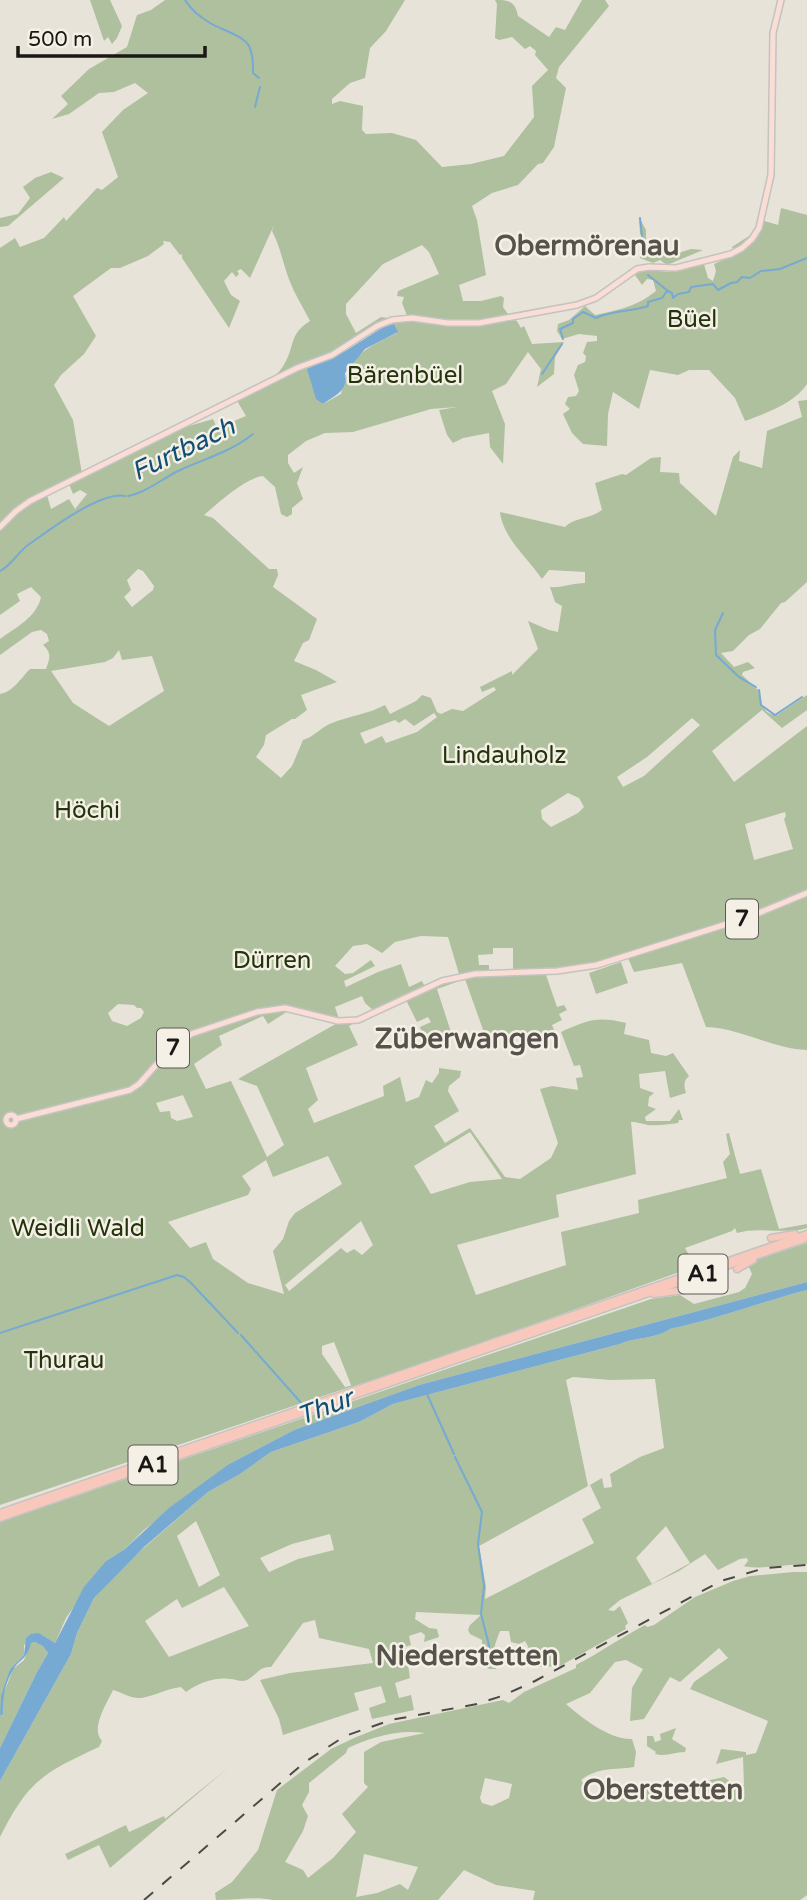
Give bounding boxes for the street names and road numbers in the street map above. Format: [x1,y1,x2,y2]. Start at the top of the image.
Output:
road number: 7 [726,900,758,938]
road number: 7 [157,1028,189,1068]
road number: A1 [678,1254,728,1294]
road number: A1 [128,1446,178,1484]

